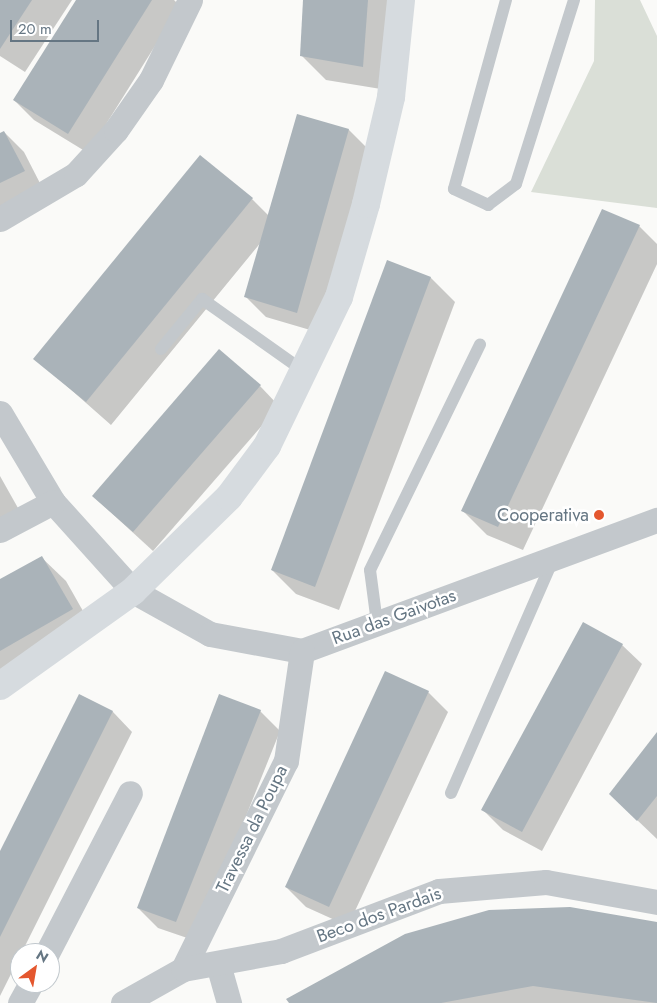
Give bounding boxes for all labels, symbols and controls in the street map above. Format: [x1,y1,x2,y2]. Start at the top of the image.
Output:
scale bar [12,10,101,42]
text: 20 m [18,18,52,40]
place label: Cooperativa [497,504,589,526]
marker: Cooperativa [593,509,605,521]
street label: Rua das Gaivotas [329,585,459,649]
street label: Travessa da Poupa [212,762,292,896]
street label: Beco dos Pardais [314,882,444,948]
north arrow [10,943,60,993]
text: N [32,945,52,968]

